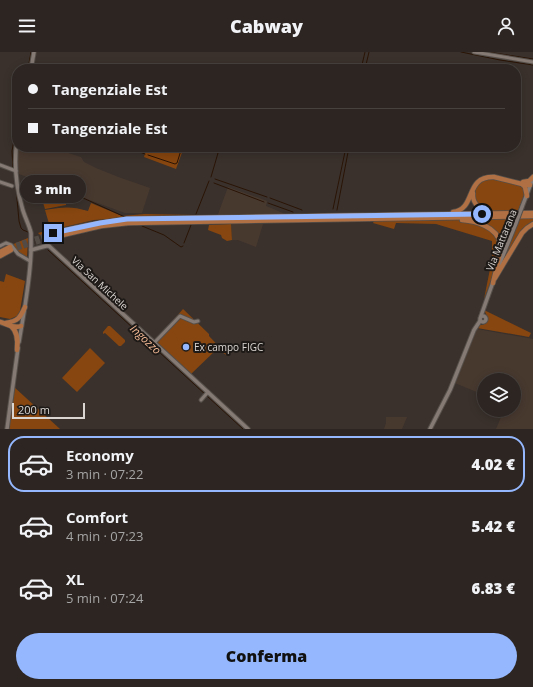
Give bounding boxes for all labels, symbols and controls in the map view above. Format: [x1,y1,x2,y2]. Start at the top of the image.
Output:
text: Cabway [230,14,303,38]
icon: menu [16,15,38,37]
icon: person [495,15,517,37]
text: Tangenziale Est [52,79,167,99]
text: Tangenziale Est [52,118,167,138]
callout: 3 min [20,175,86,203]
text: 3 min [35,180,71,198]
route start [473,205,491,223]
street label: Via Mattarana [482,207,520,273]
route end [44,224,62,242]
street label: Via San Michele [69,253,132,313]
water label: Ingozzo [127,321,165,357]
place label: Ex campo FIGC [194,340,263,354]
marker: Ex campo FIGC [181,342,191,352]
map controls [477,373,521,417]
button: layers [477,373,521,417]
scale bar [12,401,85,420]
text: 200 m [18,402,50,417]
text: Economy [66,445,134,465]
icon: car [18,446,54,482]
text: 4.02 € [472,454,515,474]
text: 3 min · 07:22 [66,465,143,483]
text: Comfort [66,507,128,527]
icon: car [18,508,54,544]
text: 5.42 € [472,516,515,536]
text: 4 min · 07:23 [66,527,143,545]
text: XL [66,569,84,589]
icon: car [18,570,54,606]
text: 6.83 € [472,578,515,598]
text: 5 min · 07:24 [66,589,143,607]
button: Conferma [16,633,517,679]

